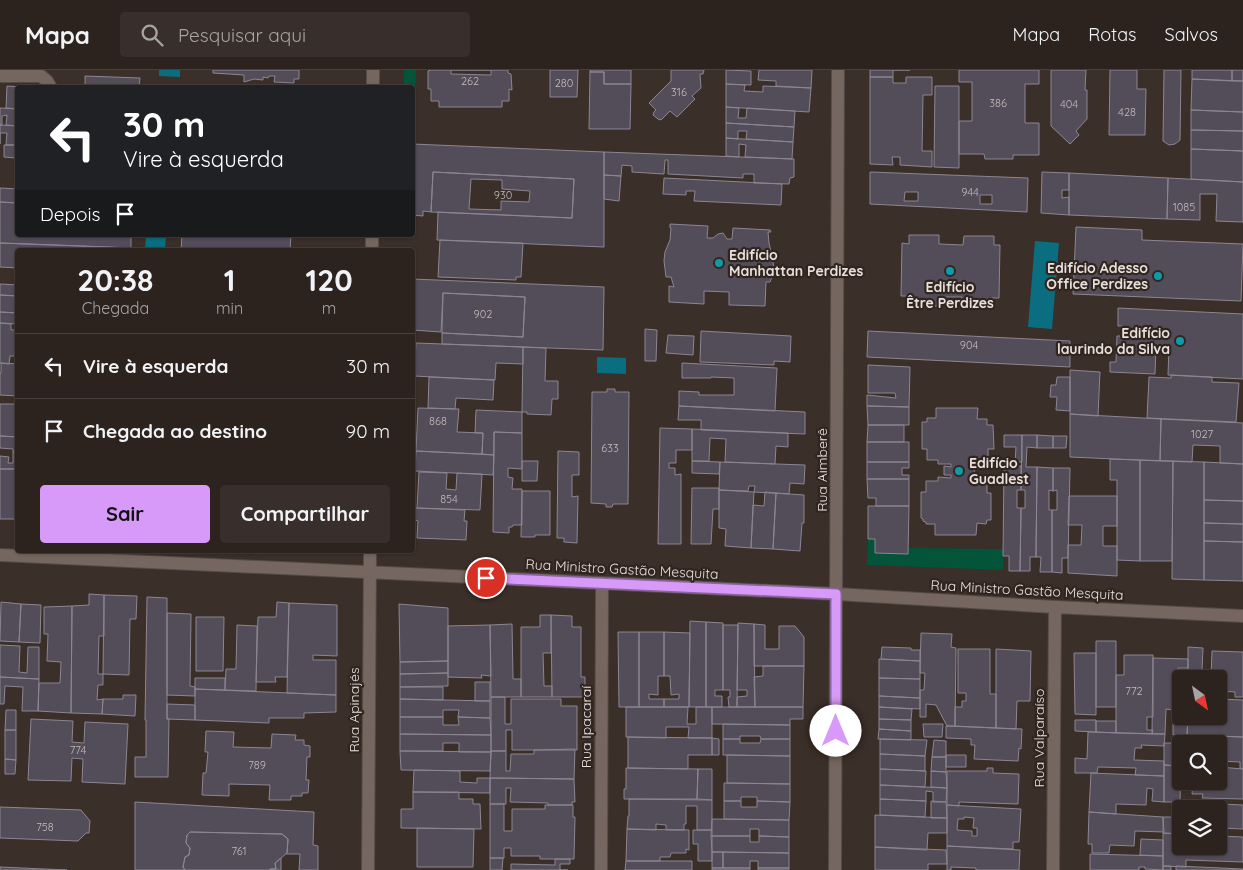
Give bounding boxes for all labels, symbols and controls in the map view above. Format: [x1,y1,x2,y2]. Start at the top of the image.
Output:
search box [120,12,470,57]
text: Mapa [25,20,90,50]
icon: search [138,21,166,49]
text: Pesquisar aqui [178,23,306,47]
text: Mapa [1013,23,1060,46]
text: Rotas [1088,23,1137,46]
text: Salvos [1165,23,1218,46]
house number: 262 [461,74,479,88]
house number: 280 [555,76,573,90]
house number: 316 [671,85,687,99]
house number: 386 [989,96,1007,110]
house number: 404 [1060,97,1078,111]
text: 30 m [123,102,205,146]
icon: left [40,105,105,170]
house number: 428 [1118,105,1136,119]
text: Vire à esquerda [123,145,284,173]
house number: 944 [961,185,979,199]
house number: 930 [494,188,512,202]
icon: arrive [111,200,139,228]
house number: 1085 [1173,200,1195,214]
text: Depois [40,202,101,226]
place label: Edifício Manhattan Perdizes [729,246,863,280]
marker: Edifício Manhattan Perdizes [713,257,725,269]
place label: Edifício Adesso Office Perdizes [1046,259,1148,293]
text: 20:38 [77,261,154,299]
text: 1 [224,261,235,299]
text: 120 [305,261,353,299]
marker: Edifício Être Perdizes [944,265,956,277]
marker: Edifício Adesso Office Perdizes [1152,270,1164,282]
place label: Edifício Être Perdizes [906,278,994,312]
text: Chegada [82,298,149,318]
text: min [216,298,243,318]
text: m [322,298,336,318]
house number: 902 [474,307,492,321]
place label: Edifício laurindo da Silva [1057,324,1170,358]
marker: Edifício laurindo da Silva [1174,335,1186,347]
house number: 904 [960,338,978,352]
icon: left [40,352,68,380]
text: Vire à esquerda [83,354,228,378]
text: 30 m [346,354,390,378]
house number: 868 [429,414,447,428]
icon: arrive [40,417,68,445]
text: Chegada ao destino [83,419,267,443]
text: 90 m [346,419,390,443]
house number: 1027 [1191,427,1213,441]
street label: Rua Aimberê [813,428,831,512]
house number: 633 [601,441,619,455]
place label: Edifício Guadlest [969,454,1029,488]
marker: Edifício Guadlest [953,465,965,477]
button: Sair [40,485,210,543]
button: Compartilhar [220,485,390,543]
house number: 854 [440,492,458,506]
street label: Rua Ministro Gastão Mesquita [525,555,719,583]
pin [465,557,507,599]
icon: arrive [472,564,500,592]
street label: Rua Ministro Gastão Mesquita [930,576,1124,604]
street label: Rua Apinajés [345,668,363,752]
north arrow [1172,670,1228,725]
map controls [1172,670,1227,855]
house number: 772 [1125,684,1143,698]
street label: Rua Ipacaraí [577,686,595,768]
street label: Rua Valparaíso [1030,688,1048,788]
position arrow [809,704,861,756]
button: search [1172,735,1227,790]
house number: 774 [70,743,87,757]
house number: 789 [248,758,266,772]
button: layers [1172,800,1227,855]
house number: 758 [36,820,54,834]
house number: 761 [231,844,247,858]

